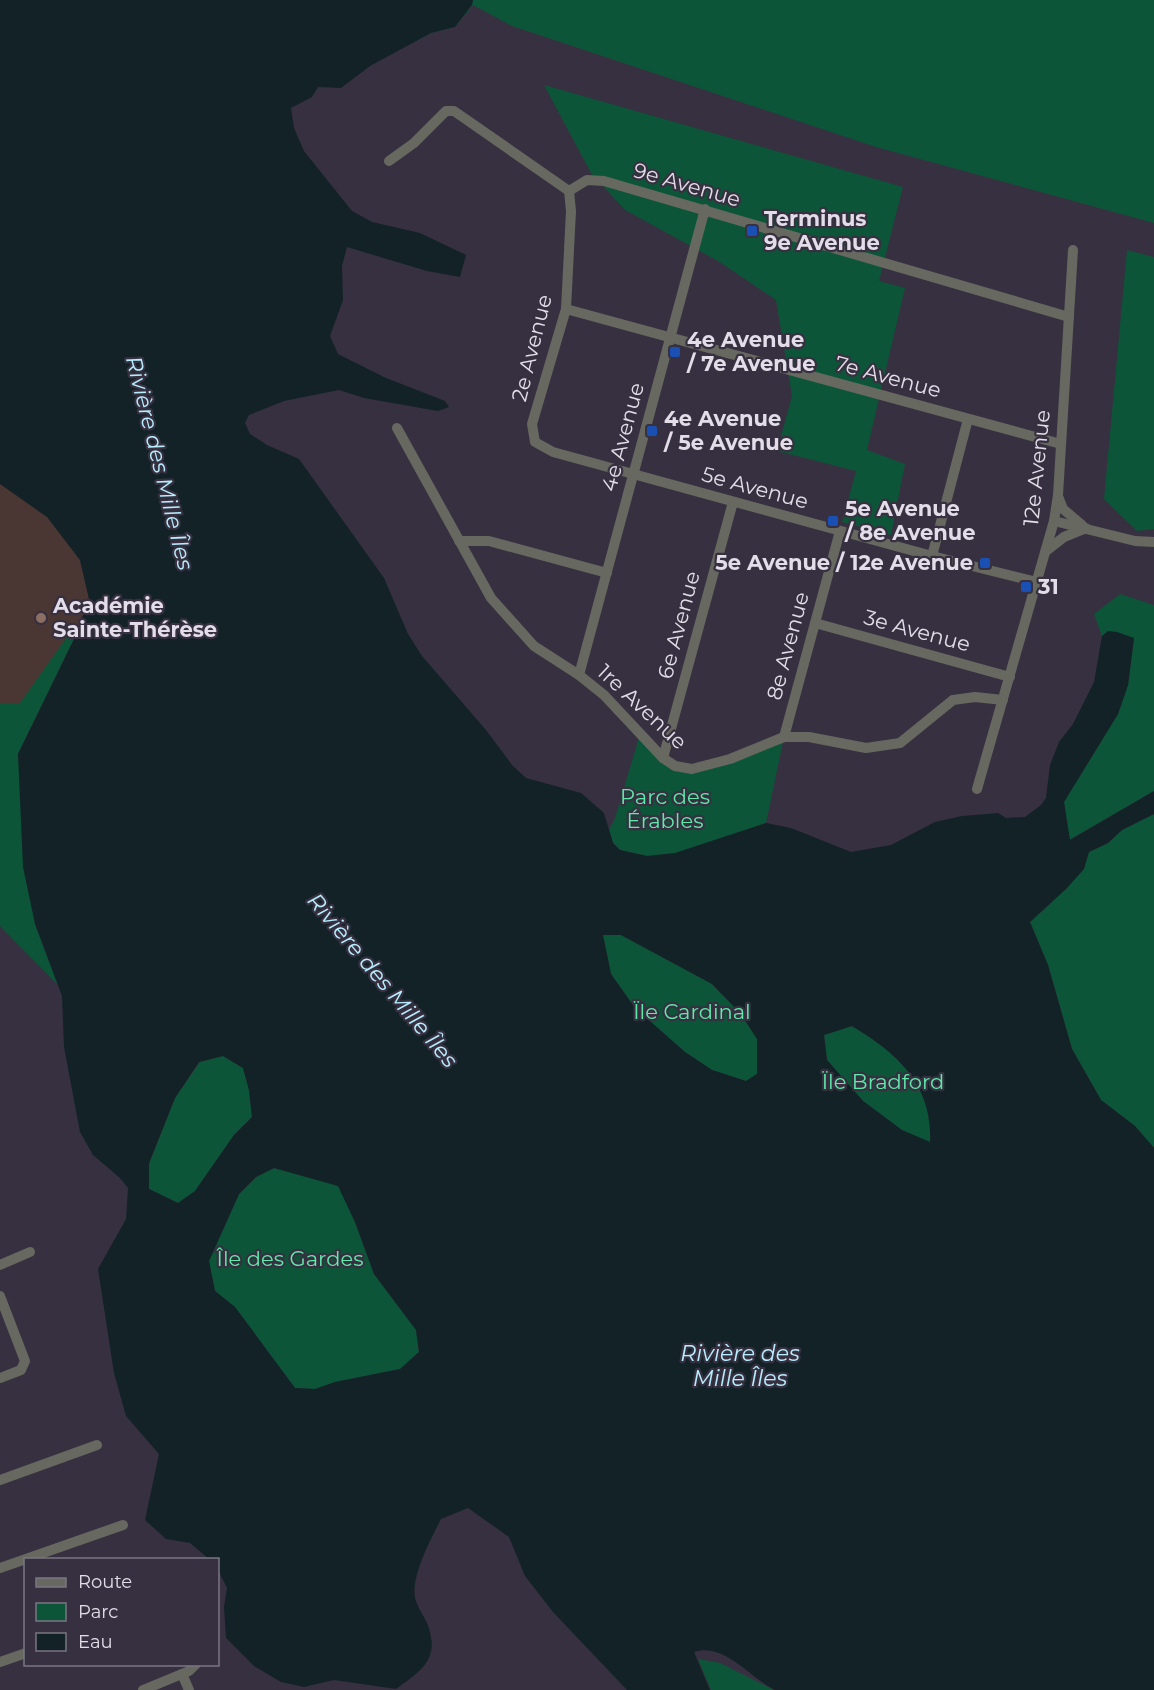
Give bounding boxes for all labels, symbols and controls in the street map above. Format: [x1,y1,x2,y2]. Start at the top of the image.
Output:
street label: 9e Avenue [631,157,744,212]
place label: Terminus 9e Avenue [764,206,880,255]
marker: Terminus 9e Avenue [745,224,759,238]
street label: 2e Avenue [506,292,557,404]
place label: 4e Avenue / 7e Avenue [686,327,816,376]
marker: 4e Avenue / 7e Avenue [668,345,682,359]
street label: 7e Avenue [832,350,944,403]
water label: Rivière des Mille Îles [120,353,199,573]
street label: 4e Avenue [596,380,649,494]
place label: 4e Avenue / 5e Avenue [663,406,793,455]
street label: 12e Avenue [1018,409,1055,527]
marker: 4e Avenue / 5e Avenue [645,424,659,438]
street label: 5e Avenue [699,461,811,514]
place label: 5e Avenue / 8e Avenue [844,496,975,545]
marker: 5e Avenue / 8e Avenue [826,514,840,528]
place label: 5e Avenue / 12e Avenue [715,550,973,575]
marker: 5e Avenue / 12e Avenue [978,556,992,570]
street label: 6e Avenue [652,568,705,681]
place label: 31 [1037,574,1059,599]
marker: 31 [1019,580,1033,594]
street label: 8e Avenue [761,589,814,703]
place label: Académie Sainte-Thérèse [52,593,217,642]
street label: 3e Avenue [861,604,973,657]
marker: Académie Sainte-Thérèse [34,611,48,625]
street label: 1re Avenue [592,659,692,754]
park label: Parc des Érables [620,784,710,833]
water label: Rivière des Mille Îles [302,888,464,1073]
park label: Ïle Cardinal [633,999,751,1024]
park label: Ïle Bradford [822,1069,944,1094]
park label: Île des Gardes [216,1246,363,1271]
water label: Rivière des Mille Îles [680,1340,800,1392]
legend [24,1558,219,1666]
text: Route [78,1571,132,1593]
text: Parc [78,1601,118,1623]
text: Eau [78,1631,113,1653]

